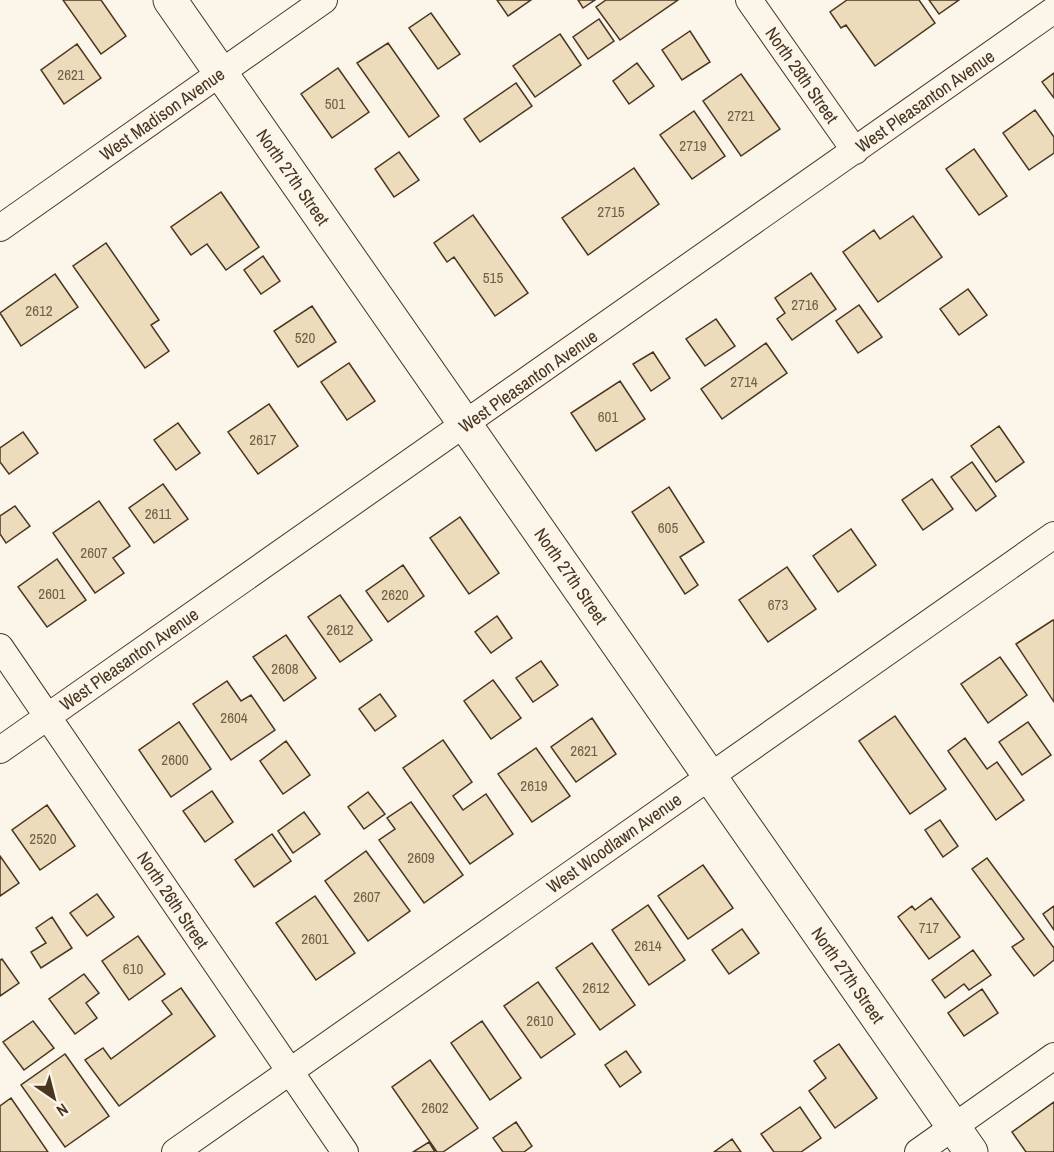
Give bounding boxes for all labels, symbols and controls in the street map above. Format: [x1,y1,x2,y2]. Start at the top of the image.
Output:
street label: North 28th Street [760,22,844,128]
street label: West Pleasanton Avenue [850,44,1000,158]
street label: West Madison Avenue [95,62,229,166]
house number: 2621 [57,64,85,85]
house number: 501 [325,93,345,114]
house number: 2721 [727,105,755,126]
street label: North 27th Street [251,124,335,230]
house number: 2719 [679,135,707,156]
house number: 2715 [597,201,625,222]
house number: 515 [483,267,503,288]
house number: 2716 [791,294,819,315]
house number: 2612 [25,300,53,321]
street label: West Pleasanton Avenue [453,324,603,438]
house number: 520 [295,327,315,348]
house number: 2714 [730,371,758,392]
house number: 601 [598,406,618,427]
house number: 2617 [249,429,277,450]
house number: 2611 [145,503,171,524]
house number: 605 [658,517,678,538]
street label: North 27th Street [529,523,613,629]
house number: 2607 [80,542,108,563]
house number: 2601 [38,583,66,604]
house number: 2620 [381,584,409,605]
house number: 673 [768,594,788,615]
street label: West Pleasanton Avenue [54,602,204,716]
house number: 2612 [326,619,354,640]
house number: 2608 [271,658,299,679]
house number: 2604 [220,707,248,728]
house number: 2621 [570,740,598,761]
house number: 2600 [161,749,189,770]
house number: 2619 [520,775,548,796]
street label: West Woodlawn Avenue [542,787,686,899]
house number: 2520 [29,828,57,849]
street label: North 26th Street [131,846,215,954]
house number: 2609 [407,847,435,868]
house number: 2607 [353,886,381,907]
house number: 717 [919,917,939,938]
street label: North 27th Street [806,922,890,1028]
house number: 2601 [301,928,329,949]
house number: 2614 [634,935,662,956]
house number: 610 [123,958,143,979]
house number: 2612 [582,977,610,998]
house number: 2610 [526,1010,554,1031]
north arrow [24,1068,84,1128]
house number: 2602 [421,1097,449,1118]
text: N [52,1099,73,1122]

